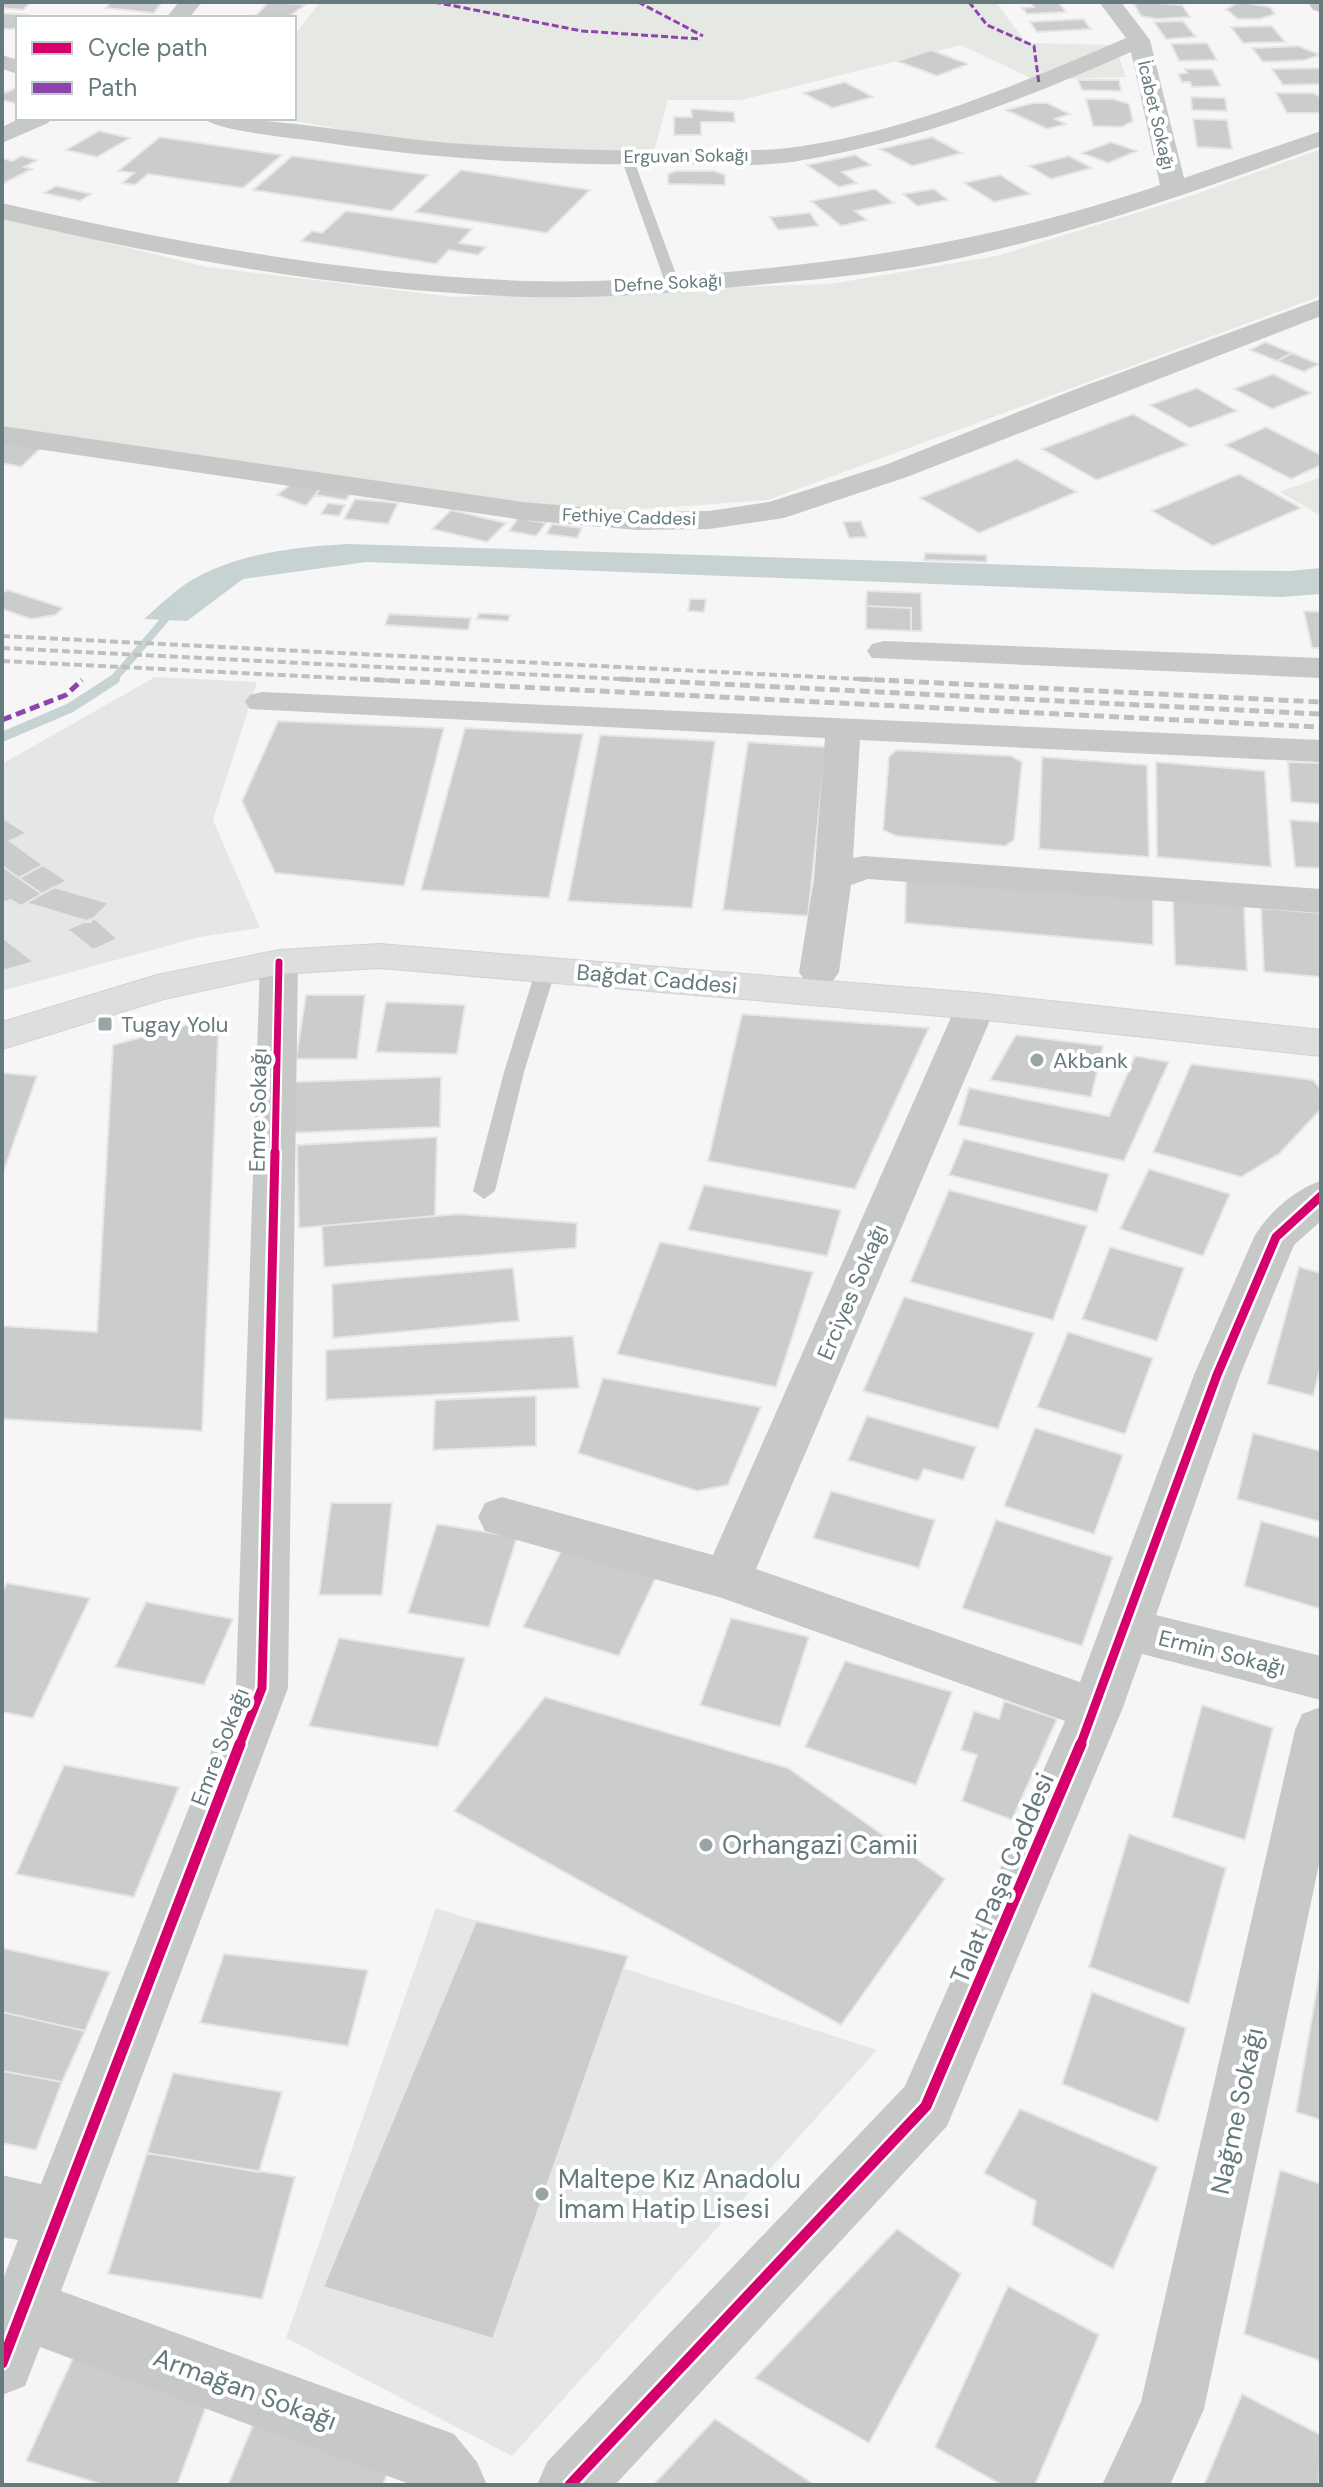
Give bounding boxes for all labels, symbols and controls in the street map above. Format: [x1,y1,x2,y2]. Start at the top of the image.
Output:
legend [16,16,296,120]
text: Cycle path [88,32,207,63]
street label: İcabet Sokağı [1132,58,1180,172]
text: Path [88,72,137,103]
street label: Erguvan Sokağı [623,143,749,169]
street label: Defne Sokağı [613,268,723,298]
street label: Fethiye Caddesi [562,503,696,531]
street label: Bağdat Caddesi [575,958,739,1000]
place label: Tugay Yolu [121,1010,228,1039]
marker: Tugay Yolu [96,1015,114,1033]
place label: Akbank [1053,1046,1128,1075]
street label: Emre Sokağı [242,1048,274,1172]
marker: Akbank [1028,1051,1046,1069]
street label: Erciyes Sokağı [810,1220,894,1364]
street label: Ermin Sokağı [1155,1623,1289,1683]
street label: Emre Sokağı [184,1684,256,1810]
street label: Talat Paşa Caddesi [942,1767,1062,1989]
place label: Orhangazi Camii [722,1828,918,1862]
marker: Orhangazi Camii [697,1836,715,1854]
street label: Nağme Sokağı [1203,2025,1271,2197]
place label: Maltepe Kız Anadolu İmam Hatip Lisesi [558,2162,801,2226]
marker: Maltepe Kız Anadolu İmam Hatip Lisesi [533,2185,551,2203]
street label: Armağan Sokağı [149,2340,341,2438]

